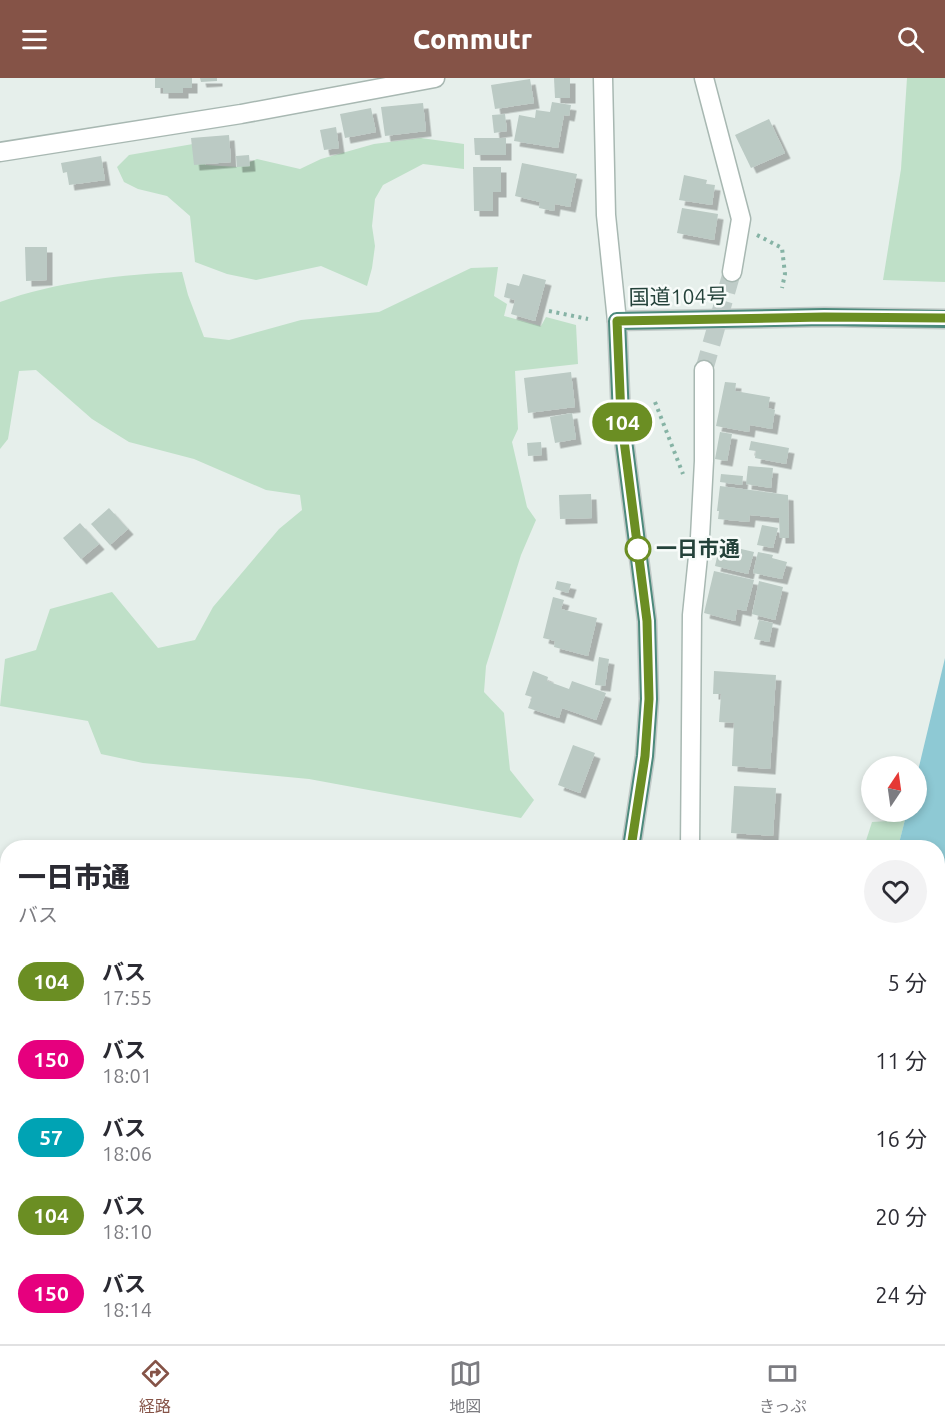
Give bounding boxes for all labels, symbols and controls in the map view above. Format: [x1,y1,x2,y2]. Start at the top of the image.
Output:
icon: menu [18,23,51,56]
icon: search [894,23,927,56]
text: Commutr [413,24,532,54]
street label: 国道104号 [629,283,727,309]
line badge: 104 [588,402,656,442]
text: 104 [604,410,640,434]
marker: 一日市通 [625,536,651,562]
place label: 一日市通 [656,536,740,560]
north arrow [861,756,927,822]
map controls [861,756,927,822]
button: heart [864,860,927,923]
text: 一日市通 [18,861,130,892]
text: バス [18,903,58,926]
text: バス [102,959,146,984]
text: 104 [33,969,69,993]
text: 5 分 [888,970,927,995]
text: 17:55 [102,986,152,1009]
text: バス [102,1037,146,1062]
text: 150 [33,1047,69,1071]
text: 11 分 [875,1048,927,1073]
text: 18:01 [102,1064,152,1087]
text: バス [102,1115,146,1140]
text: 57 [39,1125,63,1149]
text: 16 分 [875,1126,927,1151]
text: 18:06 [102,1142,152,1165]
text: バス [102,1193,146,1218]
text: 104 [33,1203,69,1227]
text: 20 分 [875,1204,927,1229]
text: 18:10 [102,1220,152,1243]
text: バス [102,1271,146,1296]
text: 150 [33,1281,69,1305]
text: 24 分 [875,1282,927,1307]
text: 18:14 [102,1298,152,1321]
tab: 経路 [139,1357,172,1417]
tab: 地図 [449,1357,482,1417]
tab: きっぷ [759,1357,806,1417]

